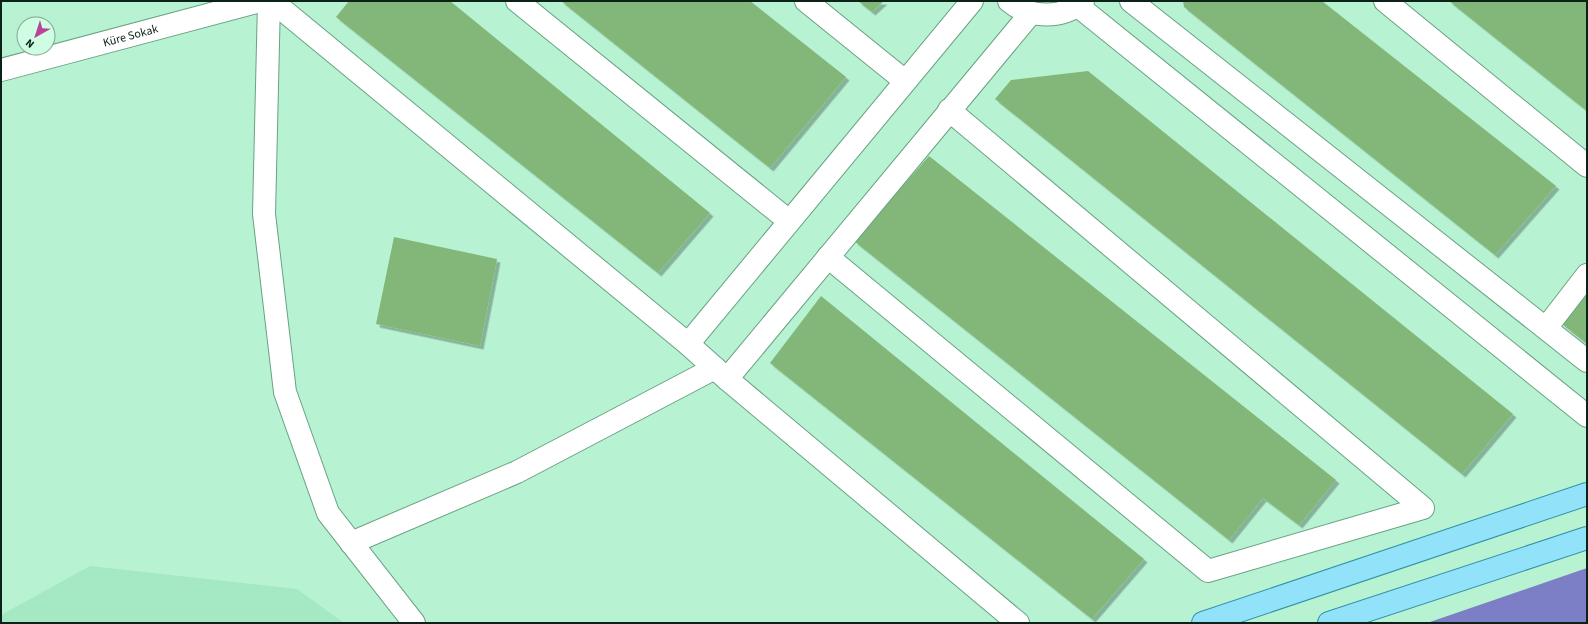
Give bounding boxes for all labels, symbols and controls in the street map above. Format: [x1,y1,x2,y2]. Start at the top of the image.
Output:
north arrow [16,16,56,56]
street label: Küre Sokak [101,20,160,51]
text: N [22,35,38,52]

